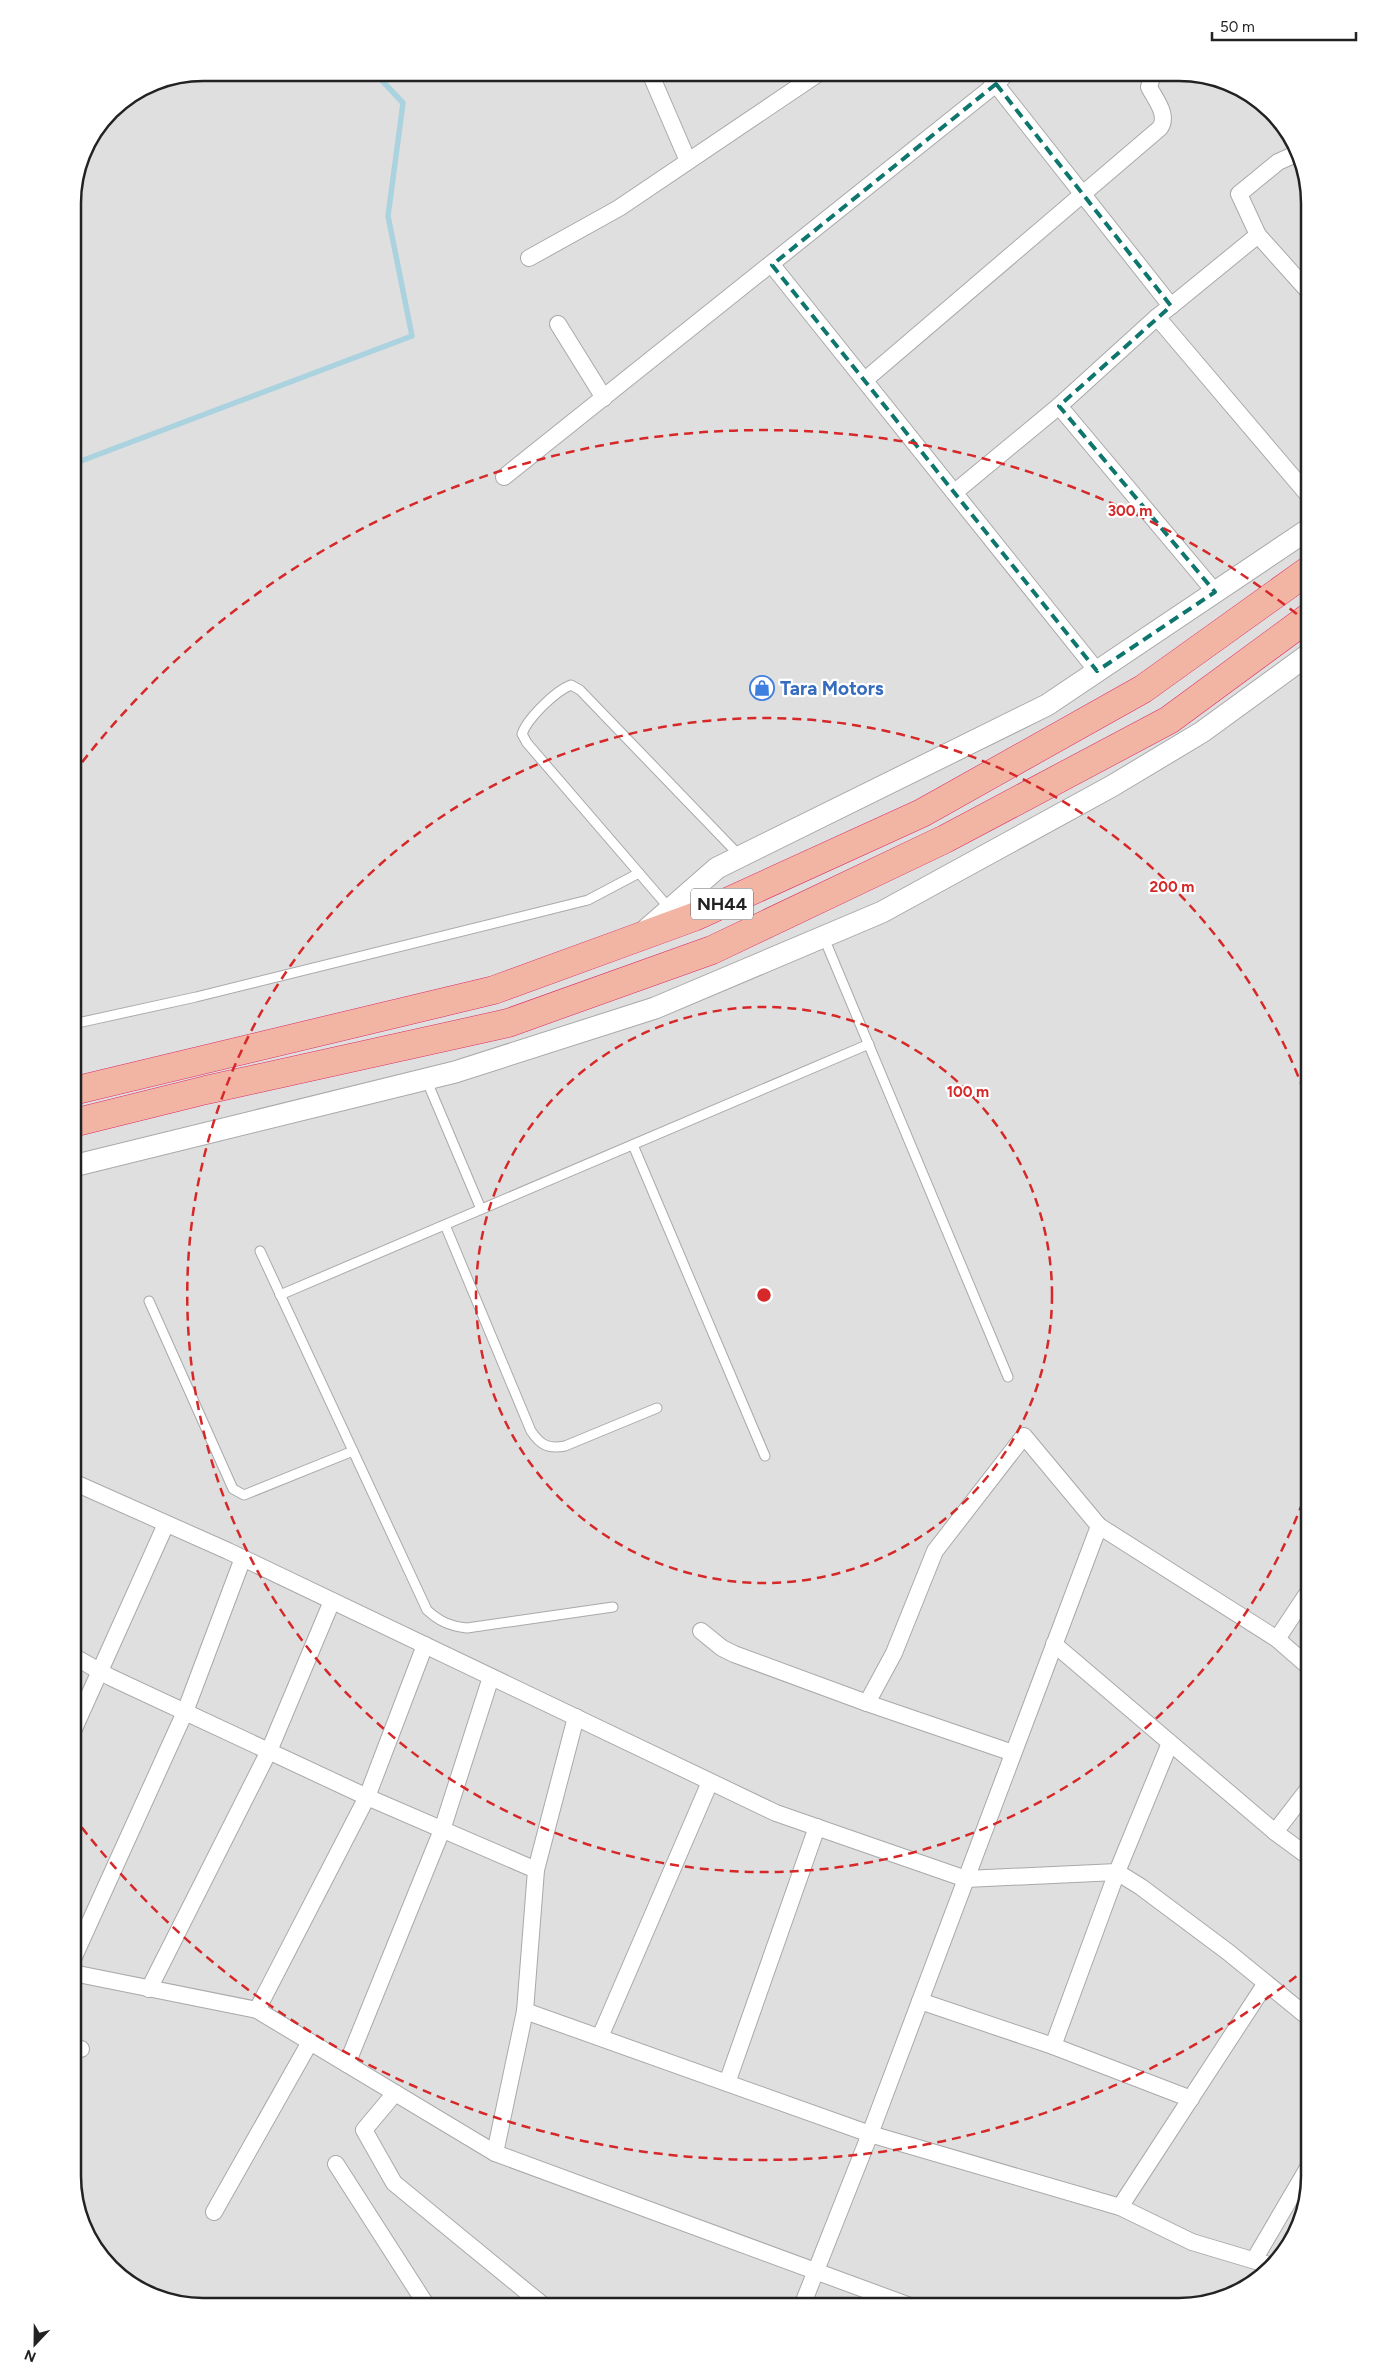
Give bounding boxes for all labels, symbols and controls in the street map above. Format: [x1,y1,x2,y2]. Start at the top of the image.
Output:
scale bar [1212,10,1356,42]
text: 50 m [1220,18,1255,36]
text: 300 m [1108,502,1152,520]
shop icon: Tara Motors [749,675,775,701]
place label: Tara Motors [780,677,884,700]
text: 200 m [1150,878,1194,896]
road number: NH44 [691,889,753,920]
text: 100 m [947,1083,989,1101]
centre of rings [755,1286,773,1304]
north arrow [10,2319,60,2369]
text: N [22,2346,39,2365]

